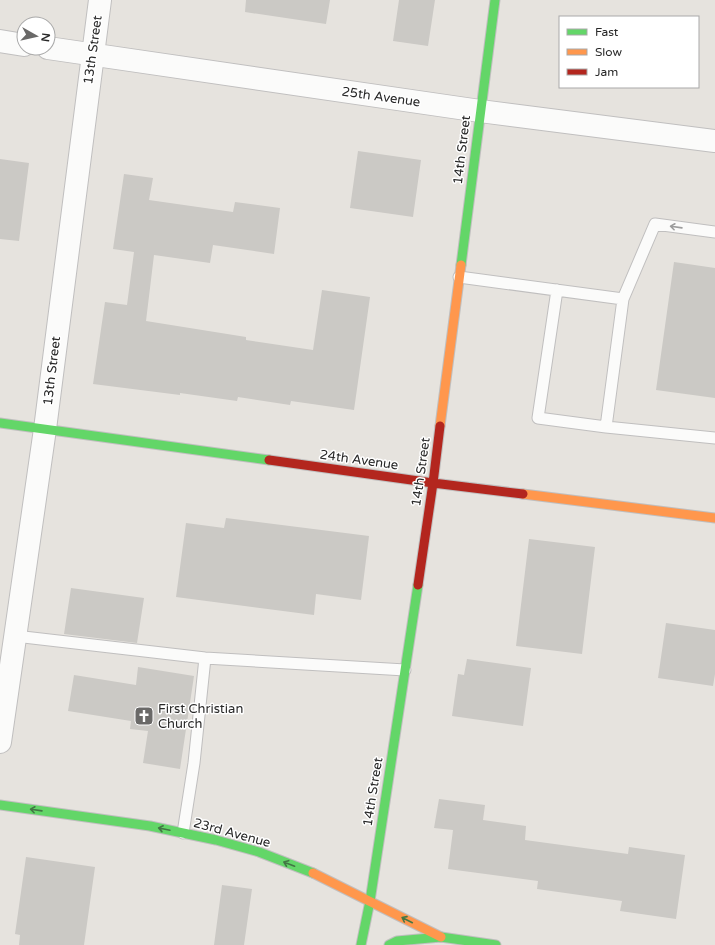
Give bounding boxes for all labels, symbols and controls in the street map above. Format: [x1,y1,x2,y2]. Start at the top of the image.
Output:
street label: 13th Street [80,14,106,86]
north arrow [16,16,56,56]
legend [559,16,699,88]
text: Fast [595,25,619,39]
text: N [38,32,52,43]
text: Slow [595,45,622,59]
text: Jam [595,65,618,79]
street label: 25th Avenue [341,84,421,110]
street label: 14th Street [450,114,474,186]
one-way arrow [670,223,683,231]
street label: 13th Street [40,335,64,407]
street label: 14th Street [408,436,434,508]
street label: 24th Avenue [319,447,399,473]
place label: First Christian Church [158,701,243,732]
church icon: First Christian Church [133,705,155,727]
street label: 14th Street [360,756,386,828]
one-way arrow [30,806,43,814]
street label: 23rd Avenue [192,815,272,851]
one-way arrow [158,825,171,833]
one-way arrow [284,859,296,867]
one-way arrow [401,915,413,923]

